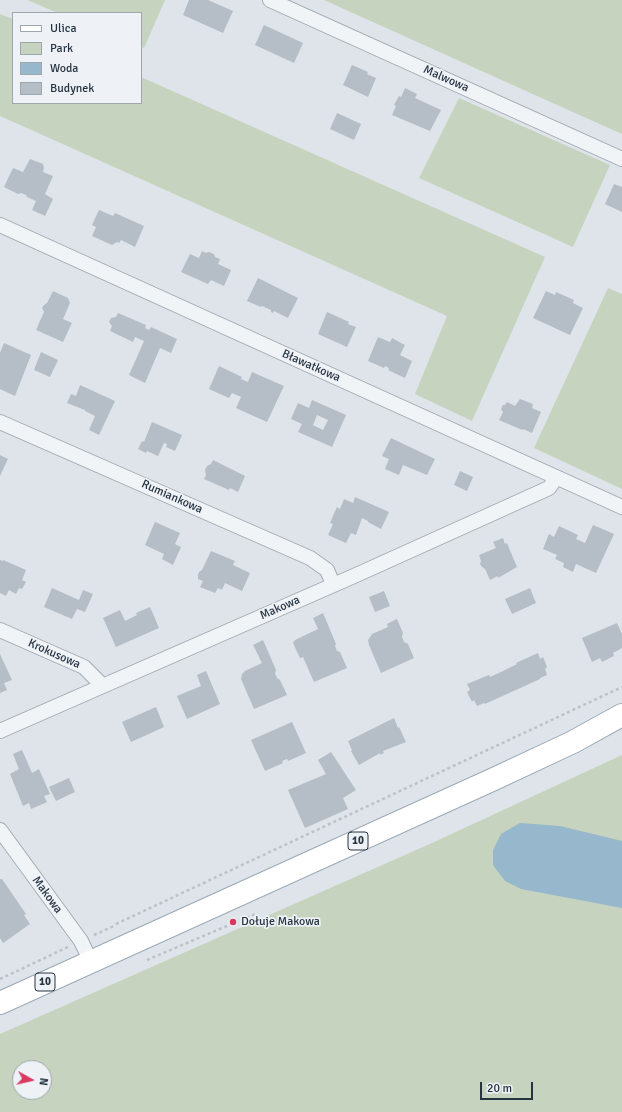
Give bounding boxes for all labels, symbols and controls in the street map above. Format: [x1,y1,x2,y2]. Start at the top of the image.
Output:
legend [12,12,142,104]
text: Ulica [50,21,77,36]
text: Park [50,41,73,56]
text: Woda [50,61,78,76]
street label: Malwowa [421,63,471,95]
text: Budynek [50,81,94,96]
street label: Bławatkowa [280,347,342,385]
street label: Rumiankowa [139,477,205,517]
street label: Makowa [258,593,302,623]
street label: Krokusowa [26,636,82,672]
road number: 10 [348,832,368,850]
street label: Makowa [29,874,65,916]
place label: Dołuje Makowa [241,915,320,929]
marker: Dołuje Makowa [228,917,238,927]
road number: 10 [35,973,55,991]
north arrow [12,1060,52,1100]
scale bar [482,1074,535,1100]
text: N [36,1077,50,1086]
text: 20 m [487,1081,512,1096]

